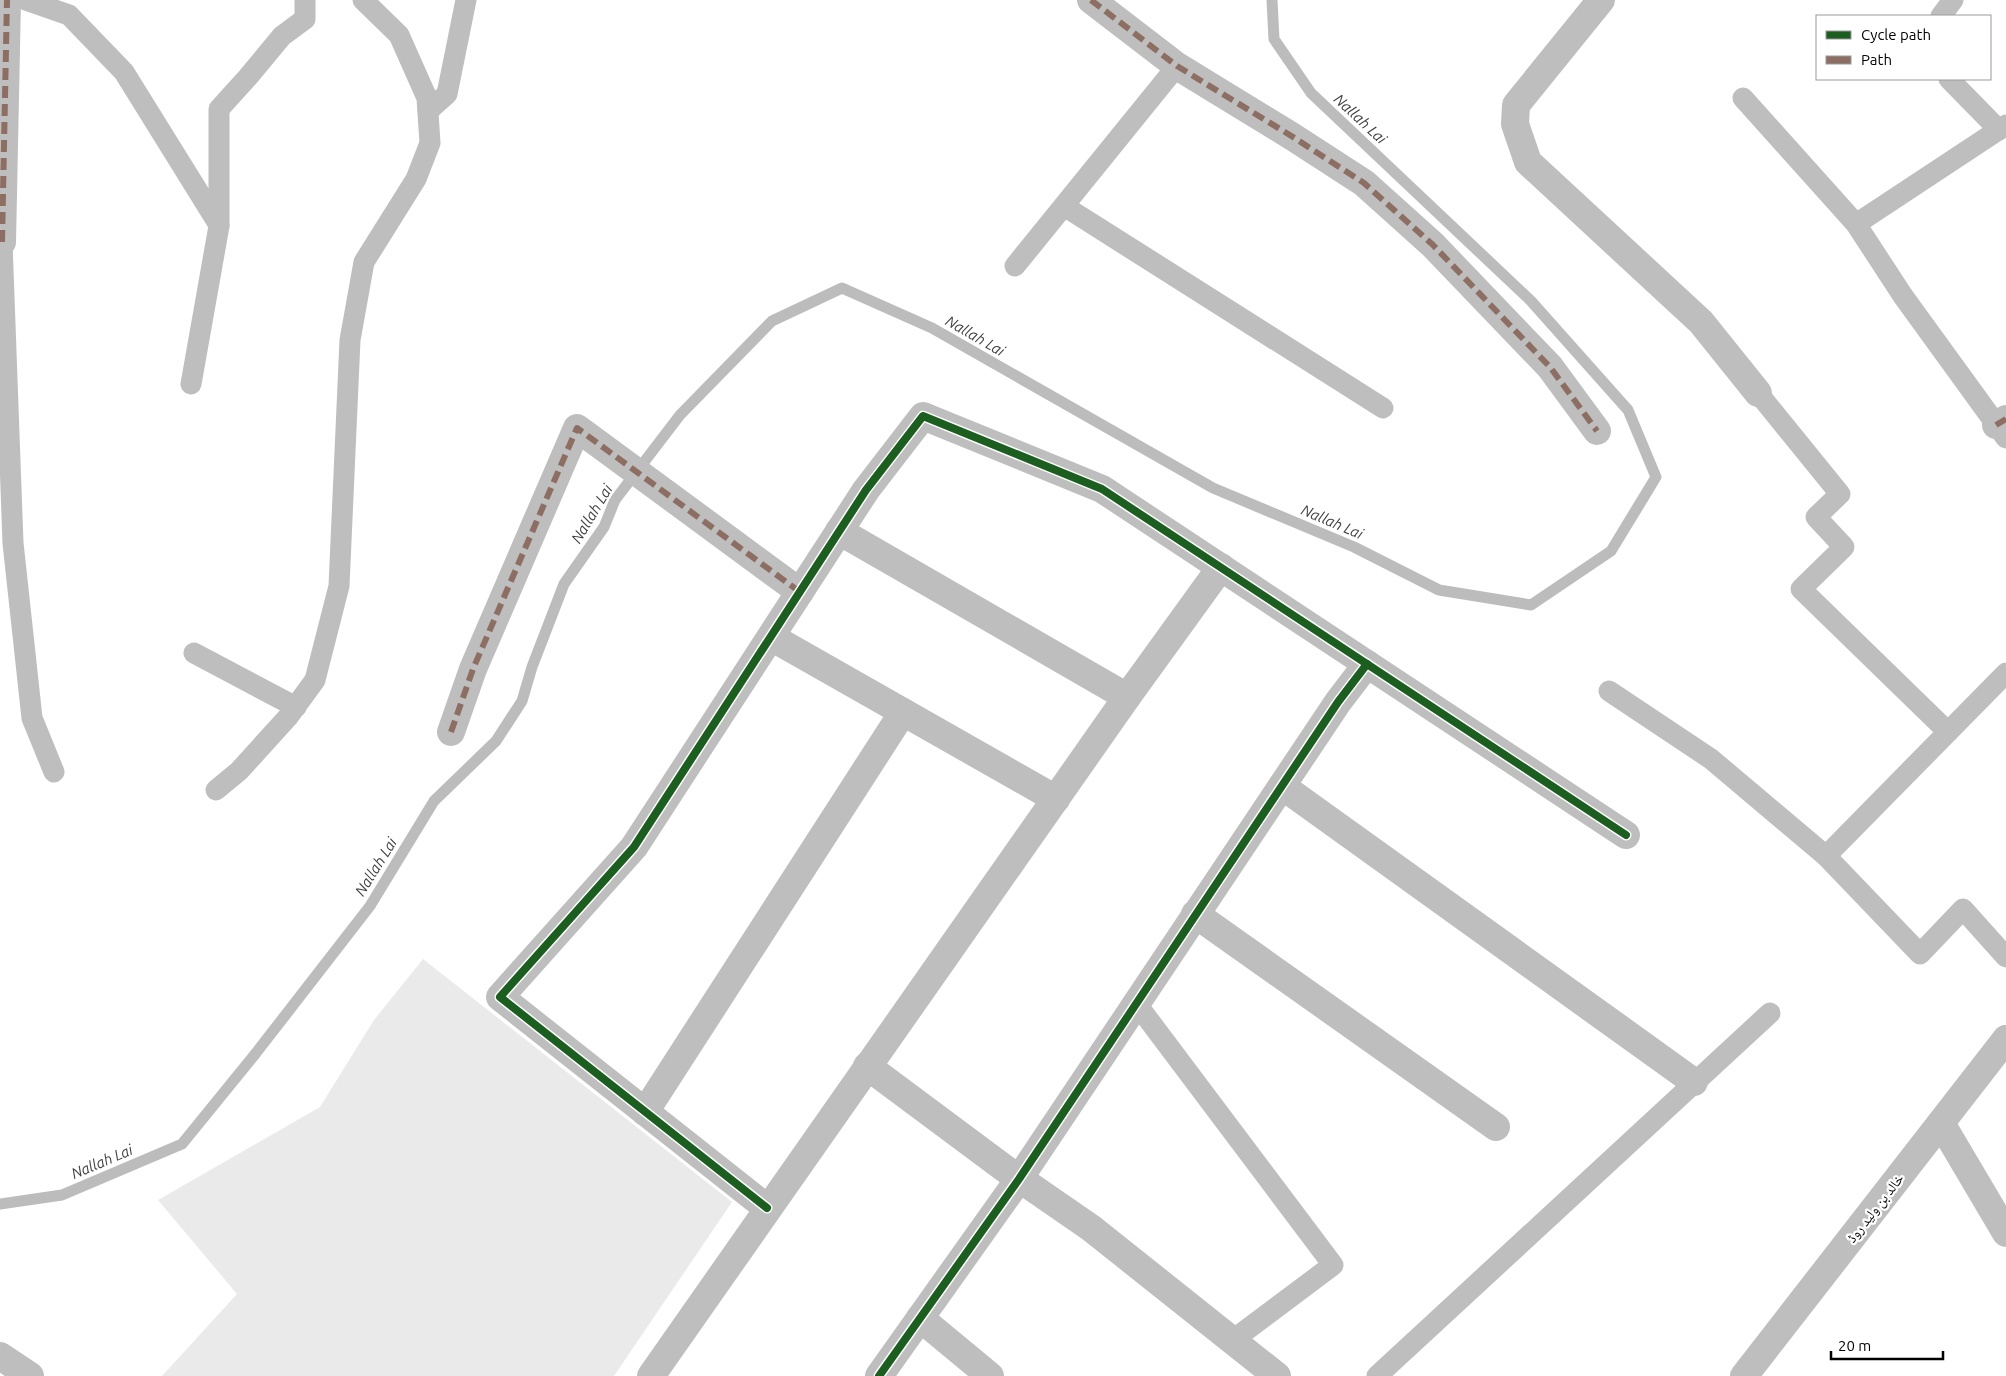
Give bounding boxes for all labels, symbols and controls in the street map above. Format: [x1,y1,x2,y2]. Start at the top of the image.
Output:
legend [1816,15,1991,80]
text: Cycle path [1861,26,1931,43]
text: Path [1861,51,1892,68]
water label: Nallah Lai [1331,90,1391,148]
water label: Nallah Lai [943,312,1009,360]
water label: Nallah Lai [567,480,616,546]
water label: Nallah Lai [1299,501,1367,543]
water label: Nallah Lai [351,833,401,899]
water label: Nallah Lai [68,1140,136,1182]
street label: خالد بن ولید روڈ [1843,1170,1908,1246]
scale bar [1831,1328,1944,1360]
text: 20 m [1838,1337,1871,1354]

